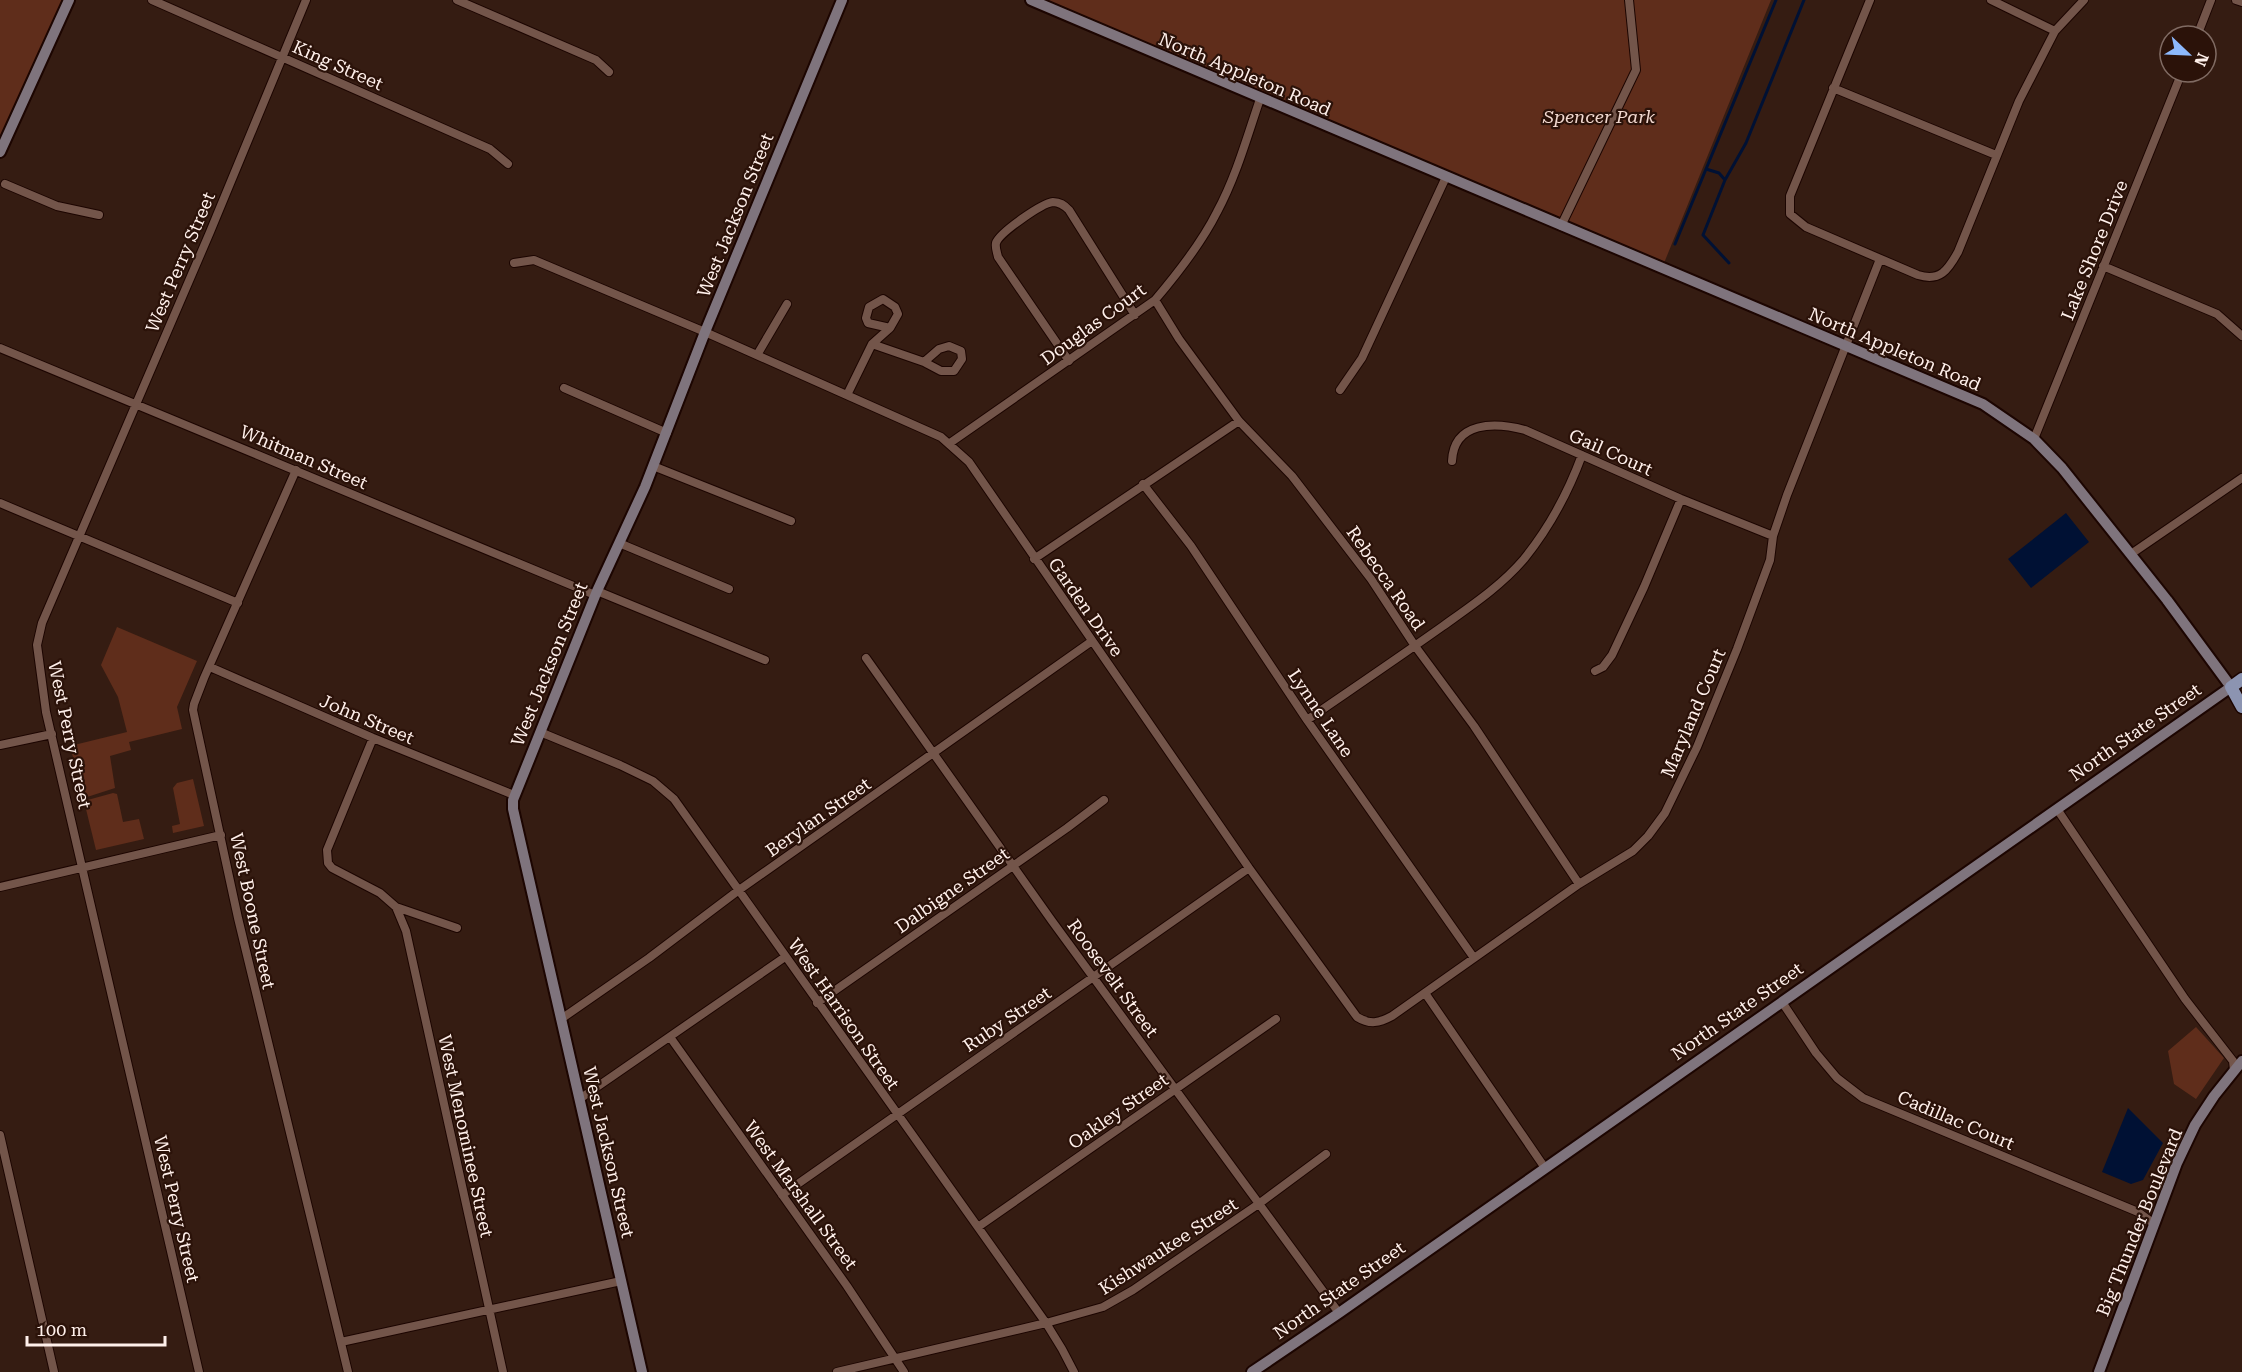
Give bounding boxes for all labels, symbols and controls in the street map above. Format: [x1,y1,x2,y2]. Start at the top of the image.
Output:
north arrow [2158,24,2218,84]
street label: North Appleton Road [1156,28,1335,120]
street label: King Street [289,36,387,94]
text: N [2190,50,2213,69]
park label: Spencer Park [1542,106,1655,127]
street label: West Jackson Street [692,130,778,300]
street label: Lake Shore Drive [2056,177,2132,323]
street label: West Perry Street [141,188,219,335]
street label: Douglas Court [1036,279,1150,369]
street label: North Appleton Road [1806,303,1985,395]
street label: Whitman Street [237,421,371,493]
street label: Gail Court [1566,424,1656,480]
street label: Rebecca Road [1342,522,1430,634]
street label: Garden Drive [1044,554,1128,661]
street label: West Jackson Street [506,579,592,749]
street label: Maryland Court [1656,645,1730,781]
street label: West Perry Street [44,659,96,811]
street label: Lynne Lane [1284,665,1358,761]
street label: North State Street [2065,679,2205,785]
street label: John Street [317,690,418,748]
street label: Berylan Street [761,773,875,861]
street label: West Boone Street [226,831,280,991]
street label: Dalbigne Street [891,843,1013,937]
street label: Roosevelt Street [1063,915,1163,1041]
street label: West Harrison Street [784,934,904,1094]
street label: North State Street [1667,958,1807,1064]
street label: Ruby Street [959,982,1055,1056]
street label: West Menominee Street [434,1033,498,1239]
street label: West Jackson Street [579,1064,639,1240]
street label: Oakley Street [1064,1069,1172,1153]
street label: Cadillac Court [1894,1086,2018,1154]
street label: West Marshall Street [740,1117,862,1274]
street label: Big Thunder Boulevard [2092,1125,2186,1319]
street label: West Perry Street [150,1133,204,1285]
street label: Kishwaukee Street [1095,1193,1242,1299]
street label: North State Street [1269,1237,1409,1343]
scale bar [27,1309,165,1347]
text: 100 m [36,1319,87,1340]

